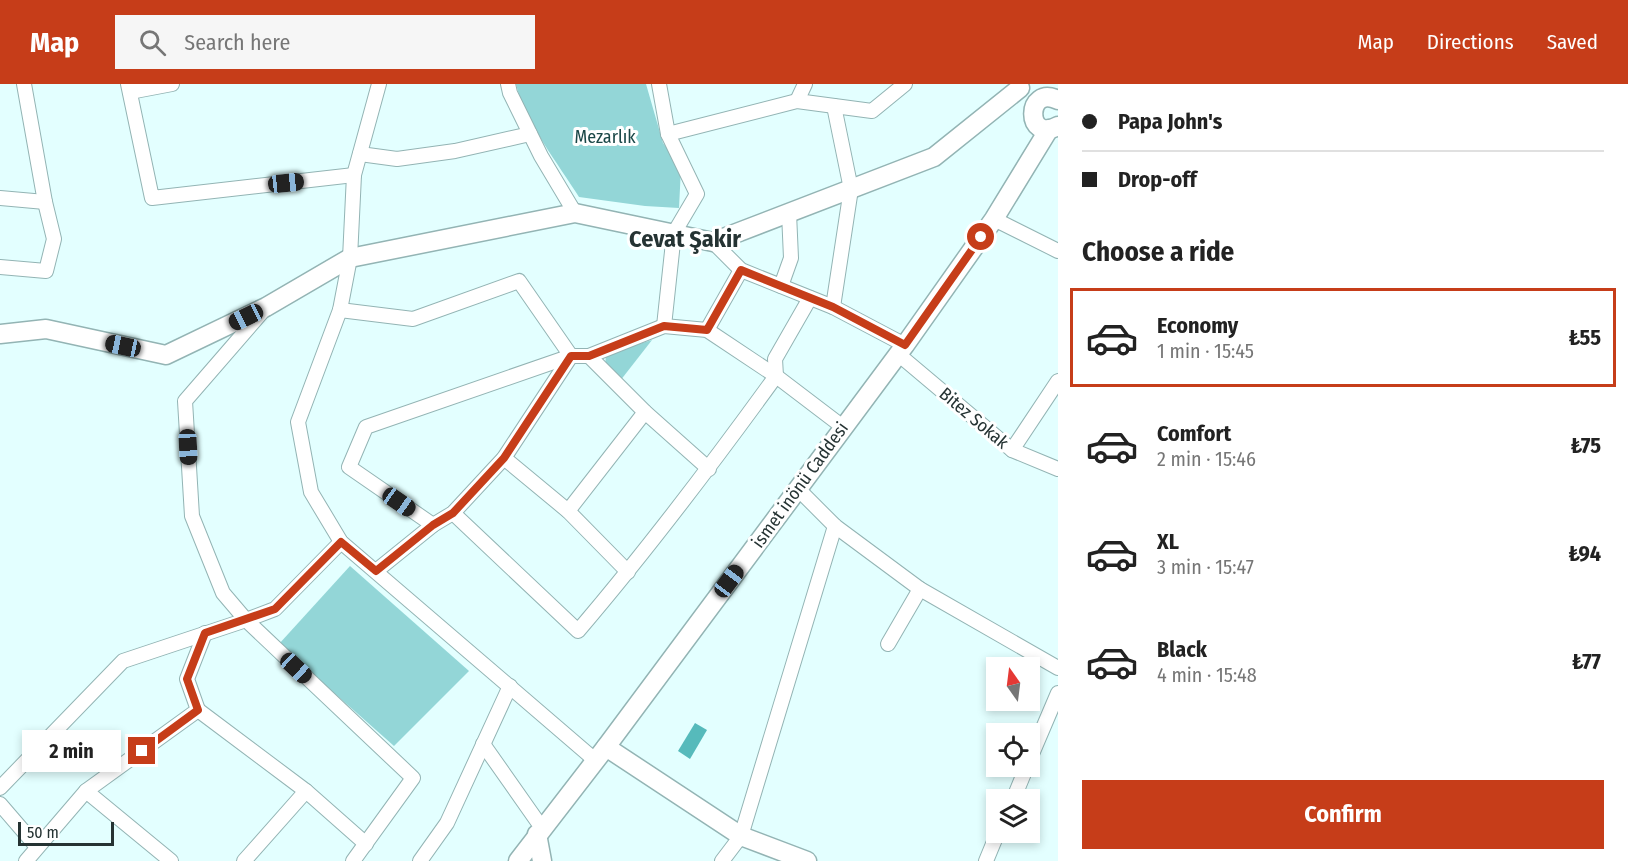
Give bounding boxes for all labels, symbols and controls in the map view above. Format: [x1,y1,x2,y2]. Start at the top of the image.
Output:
search box [115,15,535,69]
text: Map [30,26,79,59]
icon: search [136,26,169,59]
text: Search here [184,29,290,56]
text: Map [1357,29,1394,55]
text: Directions [1427,29,1514,55]
text: Saved [1547,29,1598,55]
text: Papa John's [1118,108,1222,135]
park label: Mezarlık [574,126,636,148]
text: Drop-off [1118,166,1197,193]
car [267,172,305,194]
route start [967,223,994,250]
district label: Cevat Şakir [629,225,741,254]
text: Choose a ride [1082,236,1234,268]
car [226,301,266,333]
icon: car [1085,311,1139,365]
text: Economy [1157,312,1238,339]
text: ₺55 [1568,324,1601,351]
car [104,333,142,359]
text: 1 min · 15:45 [1157,339,1254,363]
street label: Bitez Sokak [935,383,1014,454]
street label: ismet inönü Caddesi [747,418,853,552]
icon: car [1085,419,1139,473]
text: Comfort [1157,420,1231,447]
car [178,429,198,465]
text: ₺75 [1571,432,1601,459]
text: 2 min · 15:46 [1157,447,1256,471]
car [379,484,419,520]
icon: car [1085,527,1139,581]
text: XL [1157,528,1179,555]
text: ₺94 [1568,540,1601,567]
text: 3 min · 15:47 [1157,555,1254,579]
car [711,561,747,601]
icon: car [1085,635,1139,689]
text: Black [1157,636,1207,663]
text: ₺77 [1572,648,1601,675]
car [277,649,315,687]
north arrow [986,657,1040,711]
map controls [986,657,1040,843]
text: 4 min · 15:48 [1157,663,1257,687]
button: locate [986,723,1040,777]
callout: 2 min [22,730,121,772]
route end [128,737,155,764]
text: 2 min [49,739,94,763]
button: Confirm [1082,780,1604,849]
button: layers [986,789,1040,843]
scale bar [18,819,114,846]
text: 50 m [27,823,59,842]

